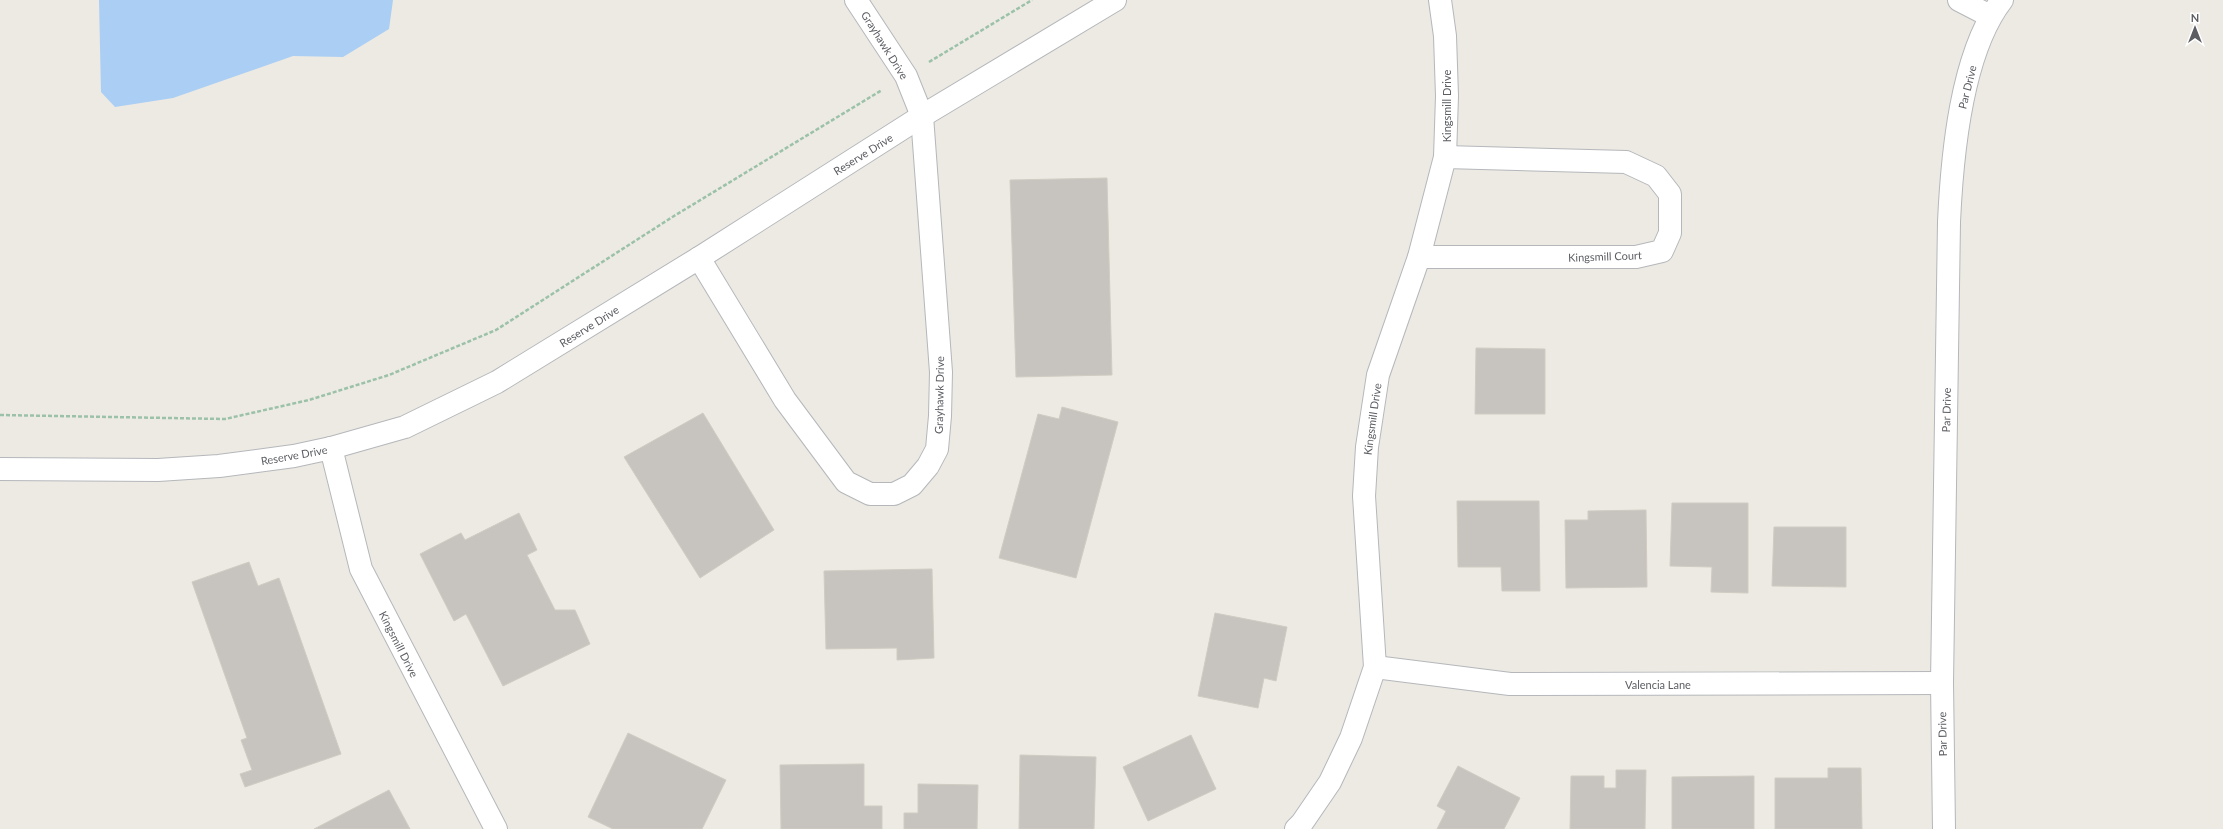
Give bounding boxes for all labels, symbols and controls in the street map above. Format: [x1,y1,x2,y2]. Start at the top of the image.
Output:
north arrow [2175,8,2215,48]
street label: Grayhawk Drive [859,9,911,82]
text: N [2191,11,2199,24]
street label: Par Drive [1955,64,1979,110]
street label: Kingsmill Drive [1440,70,1453,142]
street label: Reserve Drive [831,131,895,177]
street label: Kingsmill Court [1568,248,1642,264]
street label: Reserve Drive [557,303,621,349]
street label: Grayhawk Drive [932,356,946,434]
street label: Kingsmill Drive [1361,382,1384,456]
street label: Par Drive [1939,387,1953,432]
street label: Reserve Drive [260,443,328,467]
street label: Kingsmill Drive [377,609,421,679]
street label: Valencia Lane [1625,678,1691,691]
street label: Par Drive [1935,711,1949,756]

